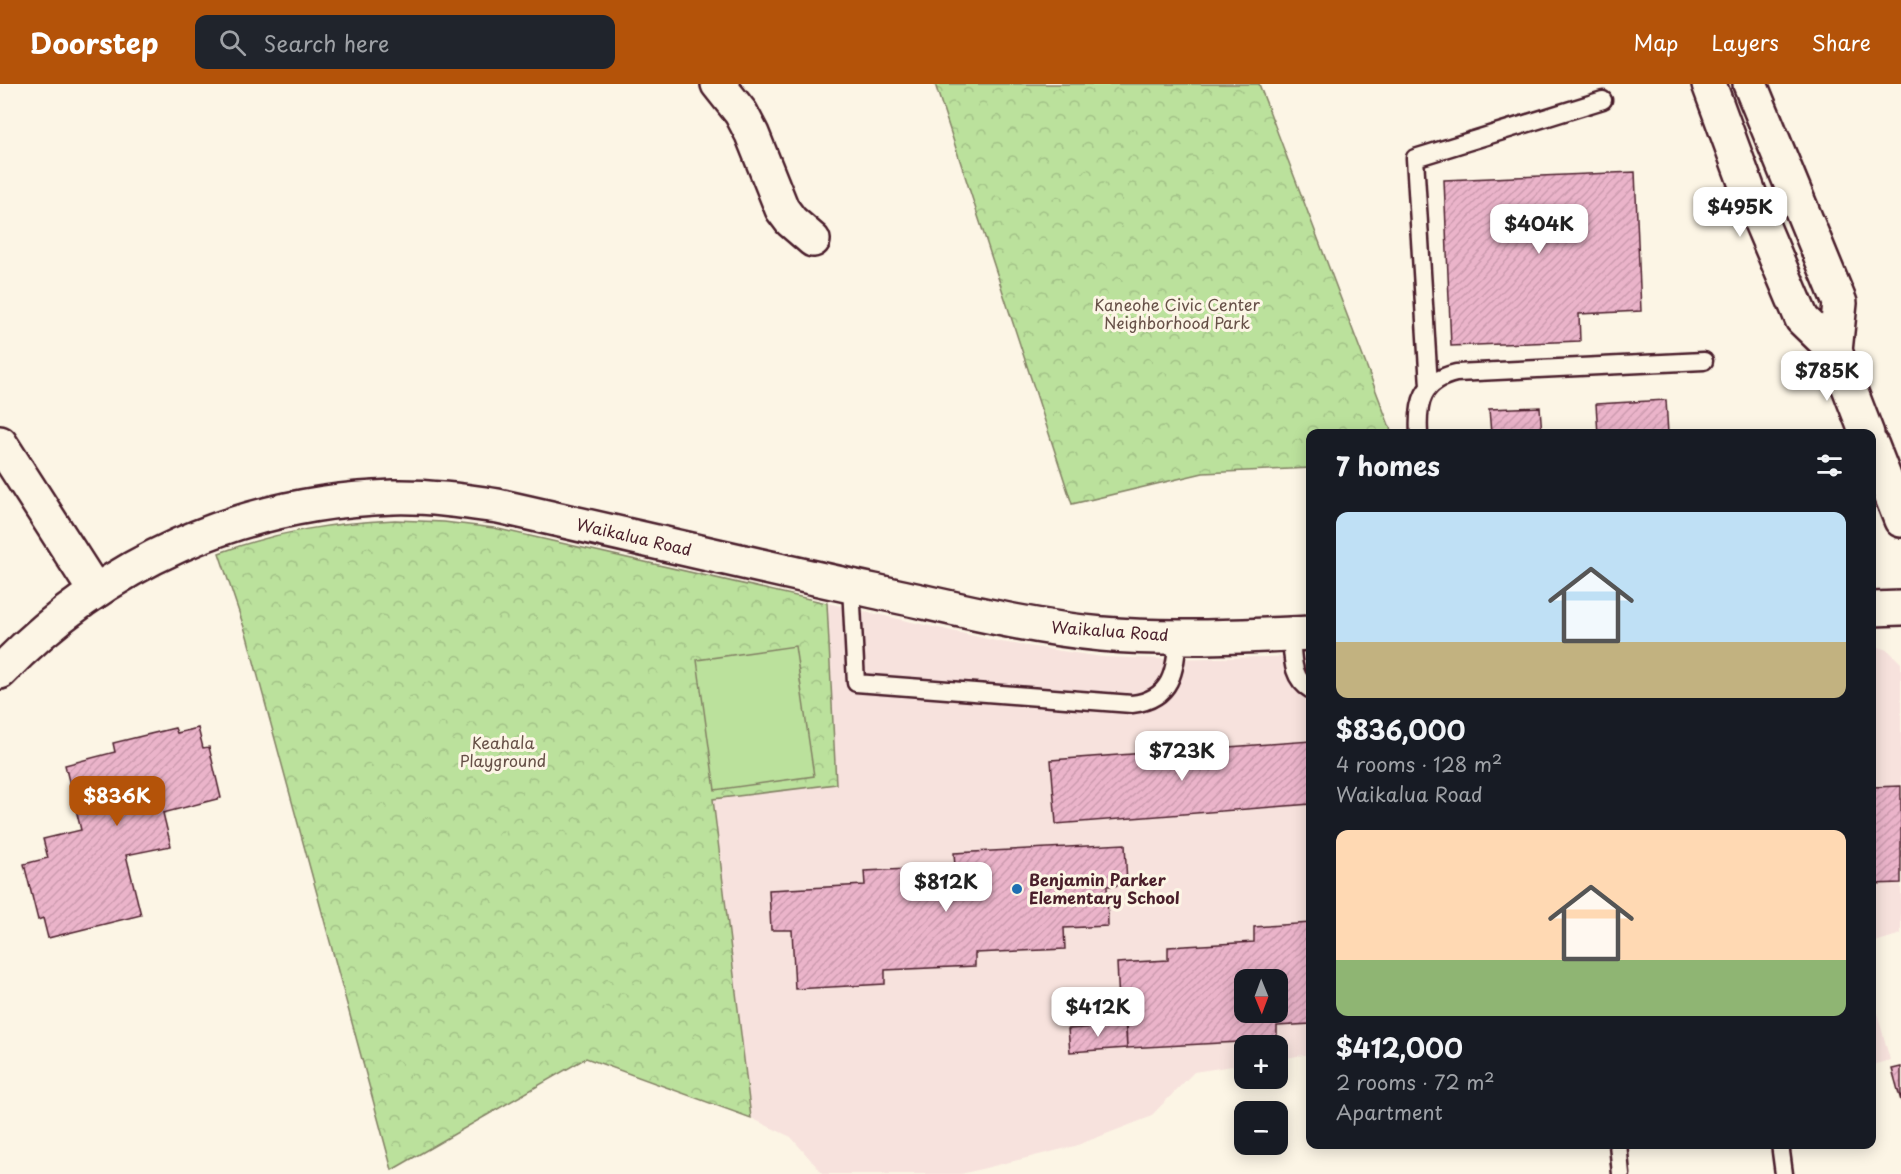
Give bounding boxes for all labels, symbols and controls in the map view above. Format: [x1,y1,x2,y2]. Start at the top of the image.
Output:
search box [195,15,615,69]
text: Doorstep [30,21,159,64]
icon: search [216,26,249,59]
text: Search here [264,26,389,59]
text: Map [1634,26,1678,58]
text: Layers [1711,26,1779,58]
text: Share [1812,26,1871,58]
pin: $495K [1698,187,1782,238]
text: $495K [1707,191,1773,221]
pin: $404K [1497,204,1581,255]
text: $404K [1504,208,1574,238]
park label: Kaneohe Civic Center Neighborhood Park [1094,292,1261,334]
pin: $785K [1785,351,1869,402]
text: $785K [1795,355,1859,385]
text: 7 homes [1336,446,1440,485]
icon: filters [1813,449,1846,482]
street label: Waikalua Road [574,511,694,561]
icon: home [1537,551,1645,659]
street label: Waikalua Road [1051,614,1169,646]
text: $836,000 [1336,710,1465,749]
park label: Keahala Playground [460,730,546,772]
pin: $723K [1140,731,1224,782]
text: $723K [1149,735,1215,765]
text: 4 rooms · 128 m² [1336,749,1502,779]
pin: $836K [75,776,159,827]
text: Waikalua Road [1336,779,1483,809]
text: $836K [83,780,151,810]
pin: $812K [904,862,988,913]
text: $812K [914,866,978,896]
place label: Benjamin Parker Elementary School [1029,867,1180,909]
icon: home [1537,869,1645,977]
marker: Benjamin Parker Elementary School [1010,882,1024,896]
north arrow [1234,969,1288,1023]
map controls [1234,969,1288,1155]
pin: $412K [1056,987,1140,1038]
text: $412K [1065,991,1131,1021]
text: $412,000 [1336,1028,1463,1067]
button: + [1234,1035,1288,1089]
text: 2 rooms · 72 m² [1336,1067,1495,1097]
text: Apartment [1336,1097,1443,1127]
button: − [1234,1101,1288,1155]

